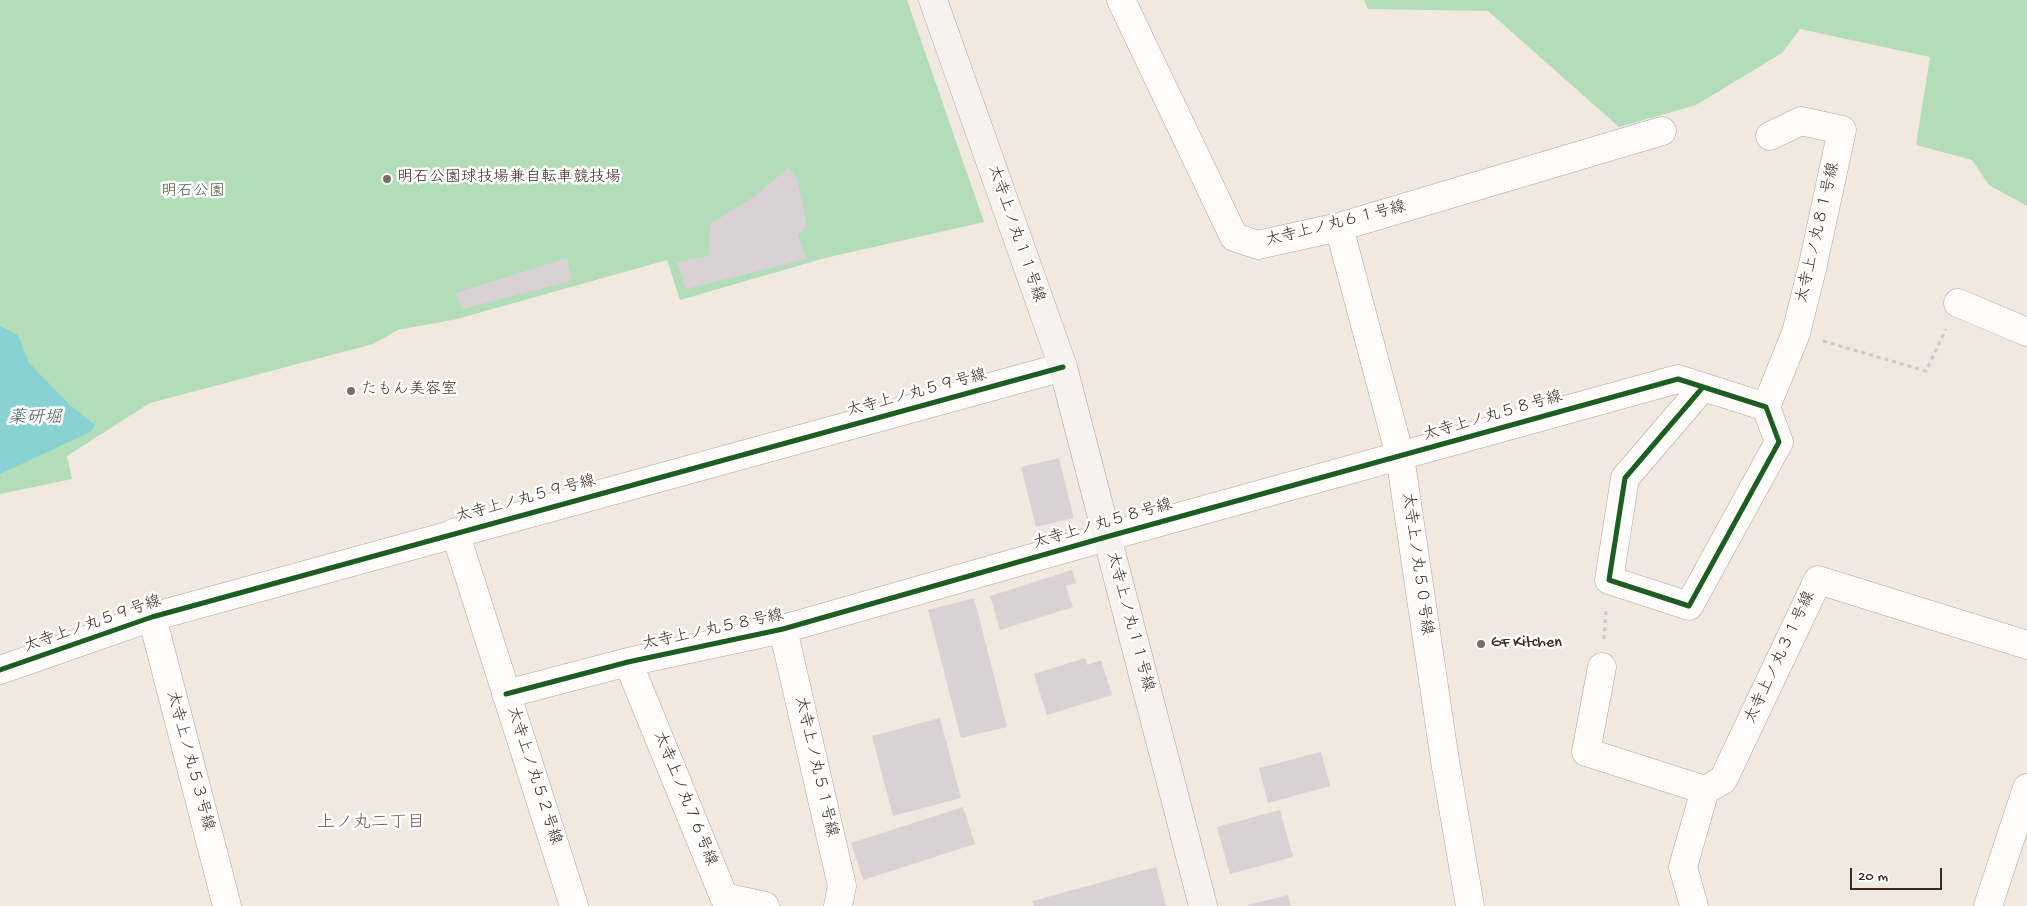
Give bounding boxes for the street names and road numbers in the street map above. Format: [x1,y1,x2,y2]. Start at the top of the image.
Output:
street label: 太寺上ノ丸８１号線 [1793,161,1845,305]
street label: 太寺上ノ丸１１号線 [982,163,1048,305]
street label: 太寺上ノ丸６１号線 [1264,198,1408,252]
street label: 太寺上ノ丸５９号線 [845,366,989,422]
street label: 太寺上ノ丸５８号線 [1421,388,1565,446]
street label: 太寺上ノ丸５９号線 [454,472,598,528]
street label: 太寺上ノ丸５０号線 [1396,491,1436,637]
street label: 太寺上ノ丸５８号線 [1031,496,1175,554]
street label: 太寺上ノ丸１１号線 [1101,550,1157,694]
street label: 太寺上ノ丸３１号線 [1742,589,1820,727]
street label: 太寺上ノ丸５９号線 [22,592,164,658]
street label: 太寺上ノ丸５８号線 [641,607,785,655]
street label: 太寺上ノ丸５３号線 [161,689,217,833]
street label: 太寺上ノ丸５１号線 [789,695,841,839]
street label: 太寺上ノ丸５２号線 [502,705,564,847]
street label: 太寺上ノ丸７６号線 [648,729,720,869]

